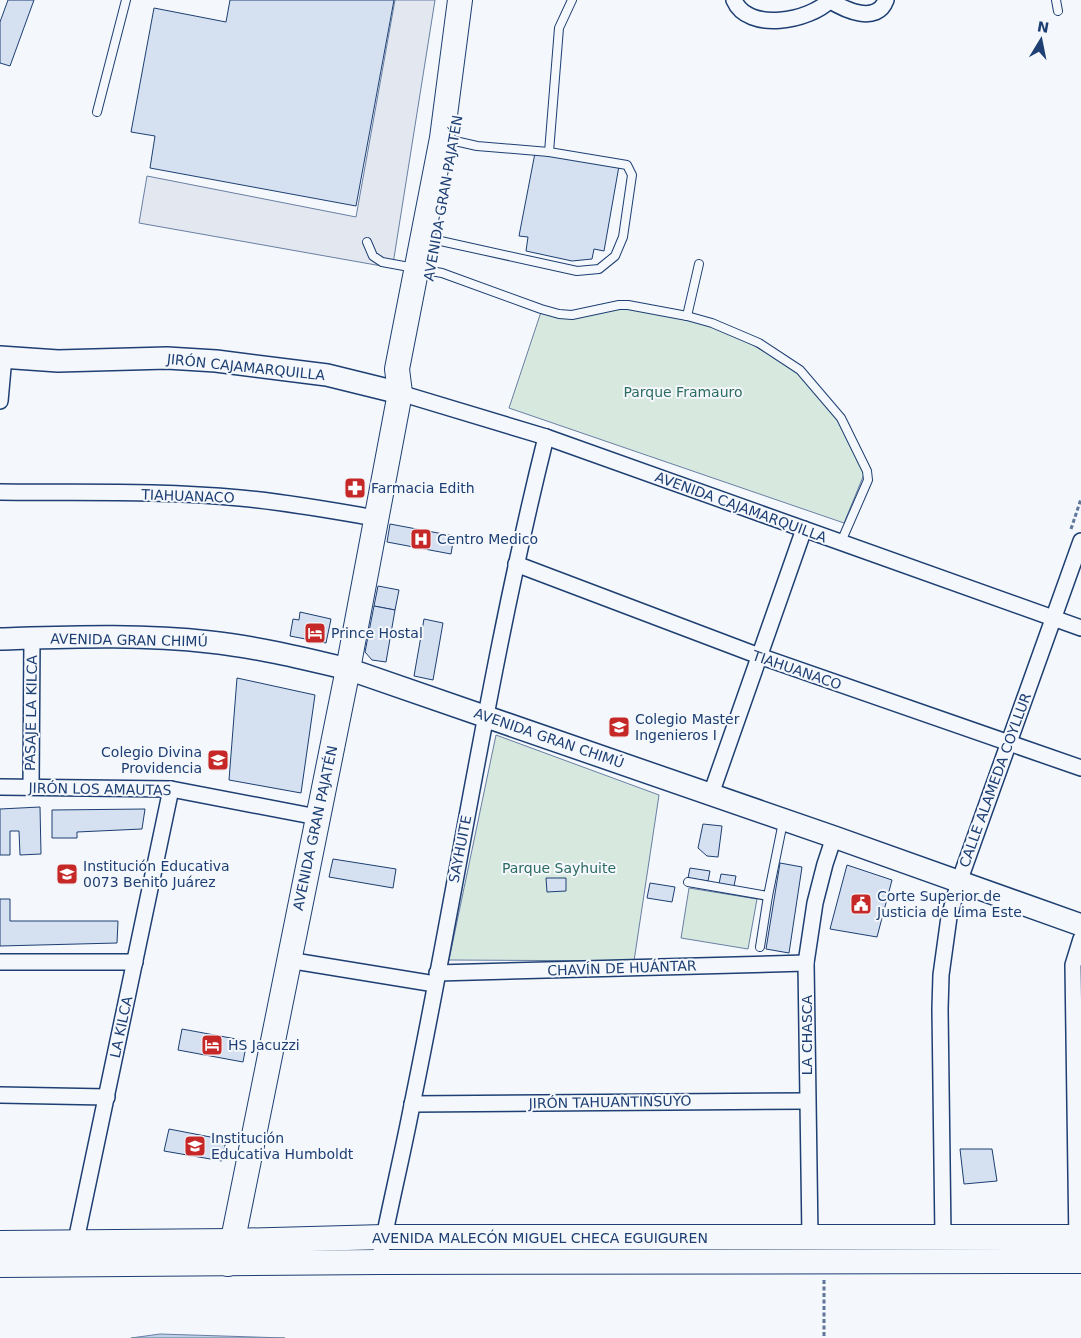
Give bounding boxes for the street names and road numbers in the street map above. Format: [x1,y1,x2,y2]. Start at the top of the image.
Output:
street label: AVENIDA GRAN PAJATÉN [421,114,465,282]
street label: JIRÓN CAJAMARQUILLA [165,350,326,383]
street label: AVENIDA CAJAMARQUILLA [653,468,829,546]
street label: TIAHUANACO [140,486,235,506]
street label: AVENIDA GRAN CHIMÚ [50,630,208,649]
street label: TIAHUANACO [749,647,844,693]
street label: PASAJE LA KILCA [22,655,40,771]
street label: CALLE ALAMEDA COYLLUR [956,690,1034,869]
street label: AVENIDA GRAN CHIMÚ [472,704,626,771]
street label: AVENIDA GRAN PAJATÉN [290,744,340,912]
street label: JIRÓN LOS AMAUTAS [27,779,172,798]
street label: SAYHUITE [446,814,474,884]
street label: CHAVÍN DE HUÁNTAR [547,957,697,979]
street label: LA KILCA [107,994,135,1059]
street label: LA CHASCA [799,994,815,1075]
street label: JIRÓN TAHUANTINSUYO [527,1092,692,1111]
street label: AVENIDA MALECÓN MIGUEL CHECA EGUIGUREN [372,1229,708,1246]

